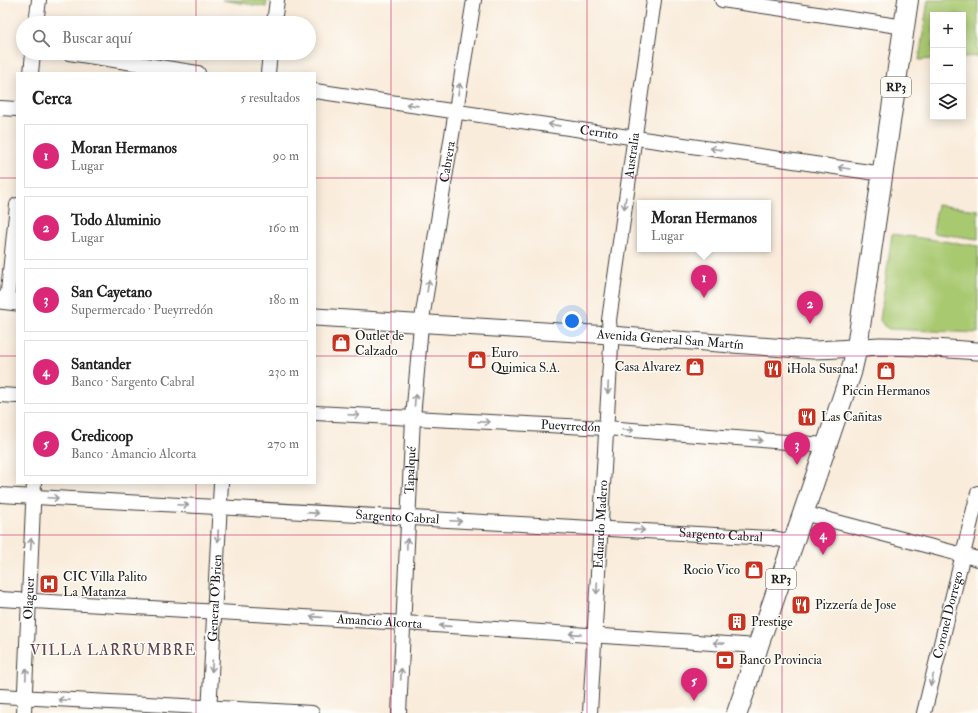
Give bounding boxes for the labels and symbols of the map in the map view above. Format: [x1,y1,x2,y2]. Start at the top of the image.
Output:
road number: RP3 [881,77,911,97]
one-way arrow [455,83,463,96]
one-way arrow [406,101,419,109]
one-way arrow [548,121,561,129]
street label: Cerrito [579,122,619,143]
street label: Australia [621,131,643,180]
street label: Cabrera [436,139,459,184]
one-way arrow [710,145,723,153]
one-way arrow [838,164,851,172]
one-way arrow [621,196,629,209]
pin: 1 [691,265,717,298]
one-way arrow [424,280,432,293]
pin: 2 [797,291,823,324]
your location [562,311,582,331]
street label: Avenida General San Martín [595,326,745,353]
place label: Outlet de Calzado [355,328,405,359]
shop icon: Outlet de Calzado [330,332,352,354]
place label: Euro Quimica S.A. [491,345,560,376]
shop icon: Euro Quimica S.A. [466,349,488,371]
shop icon: Casa Alvarez [684,356,706,378]
restaurant icon: ¡Hola Susana! [762,358,784,380]
place label: Casa Alvarez [615,359,682,375]
shop icon: Piccin Hermanos [875,360,897,382]
place label: ¡Hola Susana! [787,361,858,377]
one-way arrow [605,381,612,394]
place label: Piccin Hermanos [842,383,930,399]
one-way arrow [411,394,419,407]
restaurant icon: Las Cañitas [796,406,818,428]
place label: Las Cañitas [821,409,882,425]
one-way arrow [347,411,360,419]
street label: Pueyrredón [540,417,601,436]
one-way arrow [477,418,490,426]
one-way arrow [621,427,634,434]
pin: 3 [784,432,810,465]
one-way arrow [750,437,763,444]
street label: Tapalqué [401,445,420,494]
street label: Eduardo Madero [590,479,611,569]
one-way arrow [46,495,59,502]
one-way arrow [176,501,189,509]
street label: Sargento Cabral [355,507,440,528]
one-way arrow [306,509,319,516]
one-way arrow [449,517,462,525]
pin: 4 [810,522,836,555]
street label: Sargento Cabral [679,525,764,546]
one-way arrow [632,527,645,534]
one-way arrow [215,529,222,542]
one-way arrow [27,538,35,551]
one-way arrow [404,538,411,551]
street label: General O'Brien [205,554,225,642]
shop icon: Rocio Vico [743,559,765,581]
place label: Rocio Vico [683,562,740,578]
place label: CIC Villa Palito La Matanza [63,569,147,600]
road number: RP3 [766,569,796,589]
street label: Coronel Dorrego [930,569,967,660]
hospital icon: CIC Villa Palito La Matanza [38,573,60,595]
street label: Olaguer [20,576,38,620]
one-way arrow [593,581,600,594]
restaurant icon: Pizzería de Jose [790,594,812,616]
place label: Pizzería de Jose [815,597,897,613]
street label: Amancio Alcorta [335,611,423,632]
building icon: Prestige [726,611,748,633]
one-way arrow [310,614,323,621]
place label: Prestige [751,614,793,630]
one-way arrow [439,622,452,629]
one-way arrow [569,631,582,638]
one-way arrow [713,639,726,646]
district label: VILLA LARRUMBRE [30,641,196,660]
bank icon: Banco Provincia [714,649,736,671]
place label: Banco Provincia [739,652,823,668]
one-way arrow [208,659,215,672]
one-way arrow [22,668,30,681]
one-way arrow [398,668,405,681]
pin: 5 [681,668,707,701]
one-way arrow [928,673,935,686]
one-way arrow [58,697,71,704]

